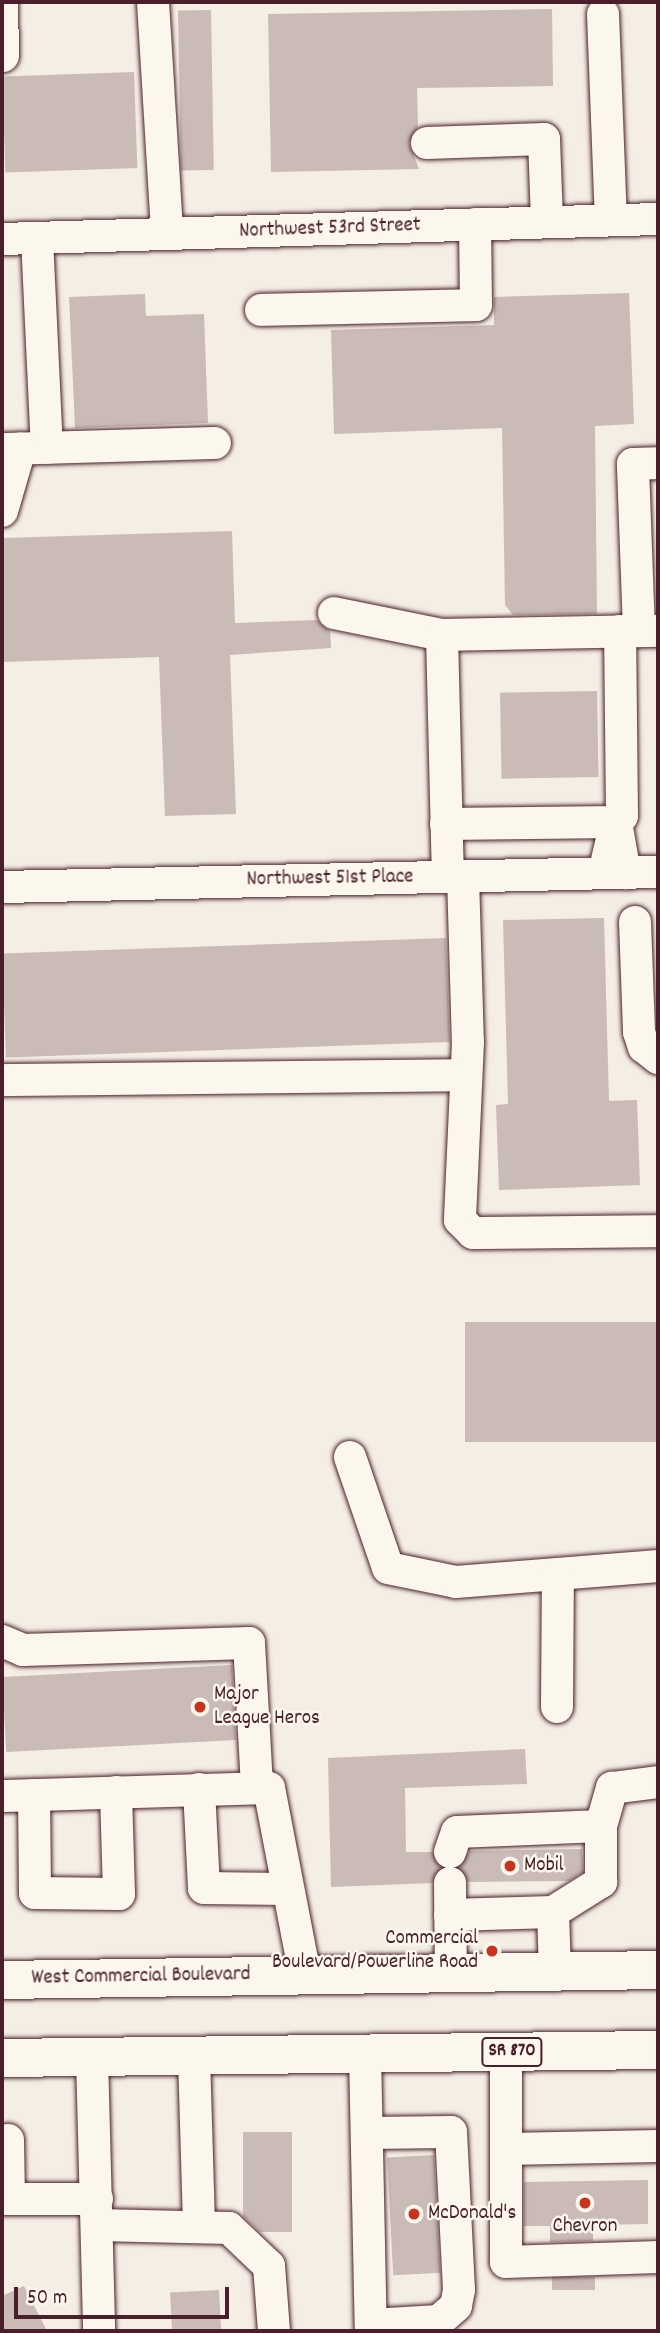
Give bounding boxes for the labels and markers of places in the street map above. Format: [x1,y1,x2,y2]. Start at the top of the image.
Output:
place label: Major League Heros [214,1682,320,1732]
marker: Major League Heros [192,1699,208,1715]
place label: Mobil [524,1853,564,1879]
marker: Mobil [502,1858,518,1874]
place label: Commercial Boulevard/Powerline Road [272,1926,478,1976]
marker: Commercial Boulevard/Powerline Road [484,1943,500,1959]
marker: Chevron [577,2195,593,2211]
place label: McDonald's [428,2201,516,2227]
marker: McDonald's [406,2206,422,2222]
place label: Chevron [553,2214,617,2240]

